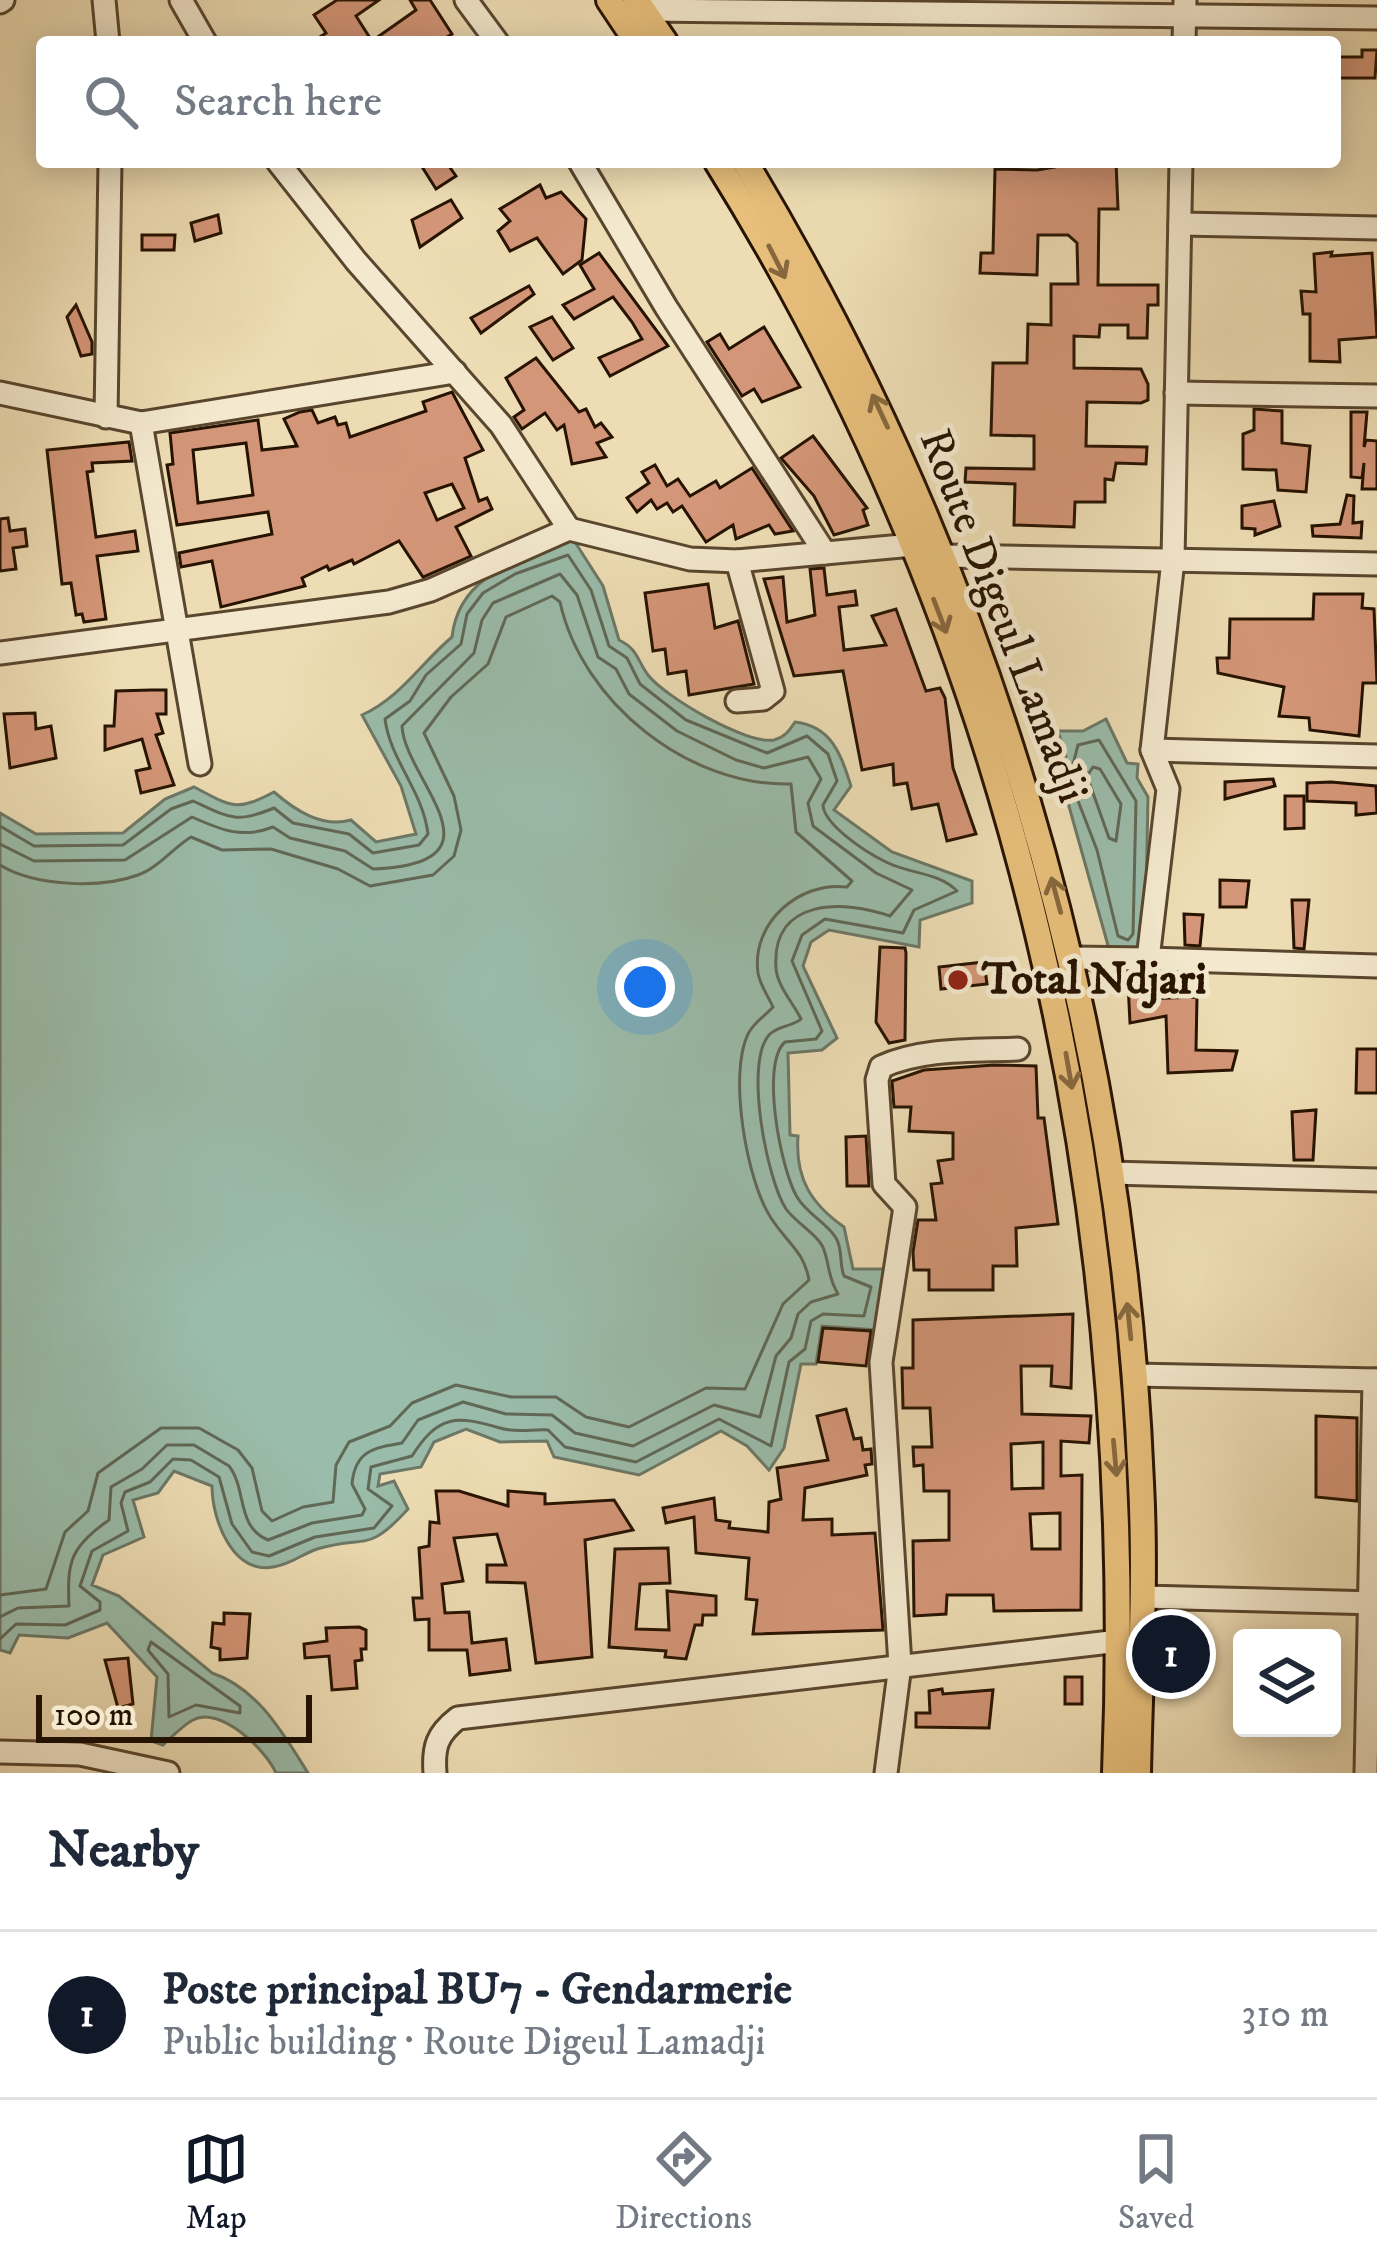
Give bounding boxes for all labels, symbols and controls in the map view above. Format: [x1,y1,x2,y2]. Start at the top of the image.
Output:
search box [36,36,1341,168]
icon: search [78,69,144,135]
text: Search here [174,74,382,130]
one-way arrow [767,244,790,280]
one-way arrow [867,394,889,430]
street label: Route Digeul Lamadji [906,421,1100,811]
one-way arrow [931,597,953,634]
one-way arrow [1044,877,1066,915]
place label: Total Ndjari [981,952,1207,1009]
your location [615,957,675,1017]
marker: Total Ndjari [945,967,971,993]
one-way arrow [1059,1051,1082,1090]
one-way arrow [1117,1302,1139,1341]
one-way arrow [1104,1438,1127,1477]
pin: 1 [1132,1609,1210,1699]
map controls [1233,1629,1341,1737]
button: layers [1233,1629,1341,1737]
scale bar [36,1689,312,1742]
text: 100 m [54,1695,133,1736]
text: Nearby [48,1819,199,1883]
text: Poste principal BU7 - Gendarmerie [162,1962,792,2018]
text: 1 [80,1990,94,2039]
text: 310 m [1242,1990,1329,2039]
text: Public building · Route Digeul Lamadji [162,2018,765,2067]
tab: Map [183,2126,249,2239]
tab: Directions [615,2126,752,2239]
tab: Saved [1118,2126,1194,2239]

